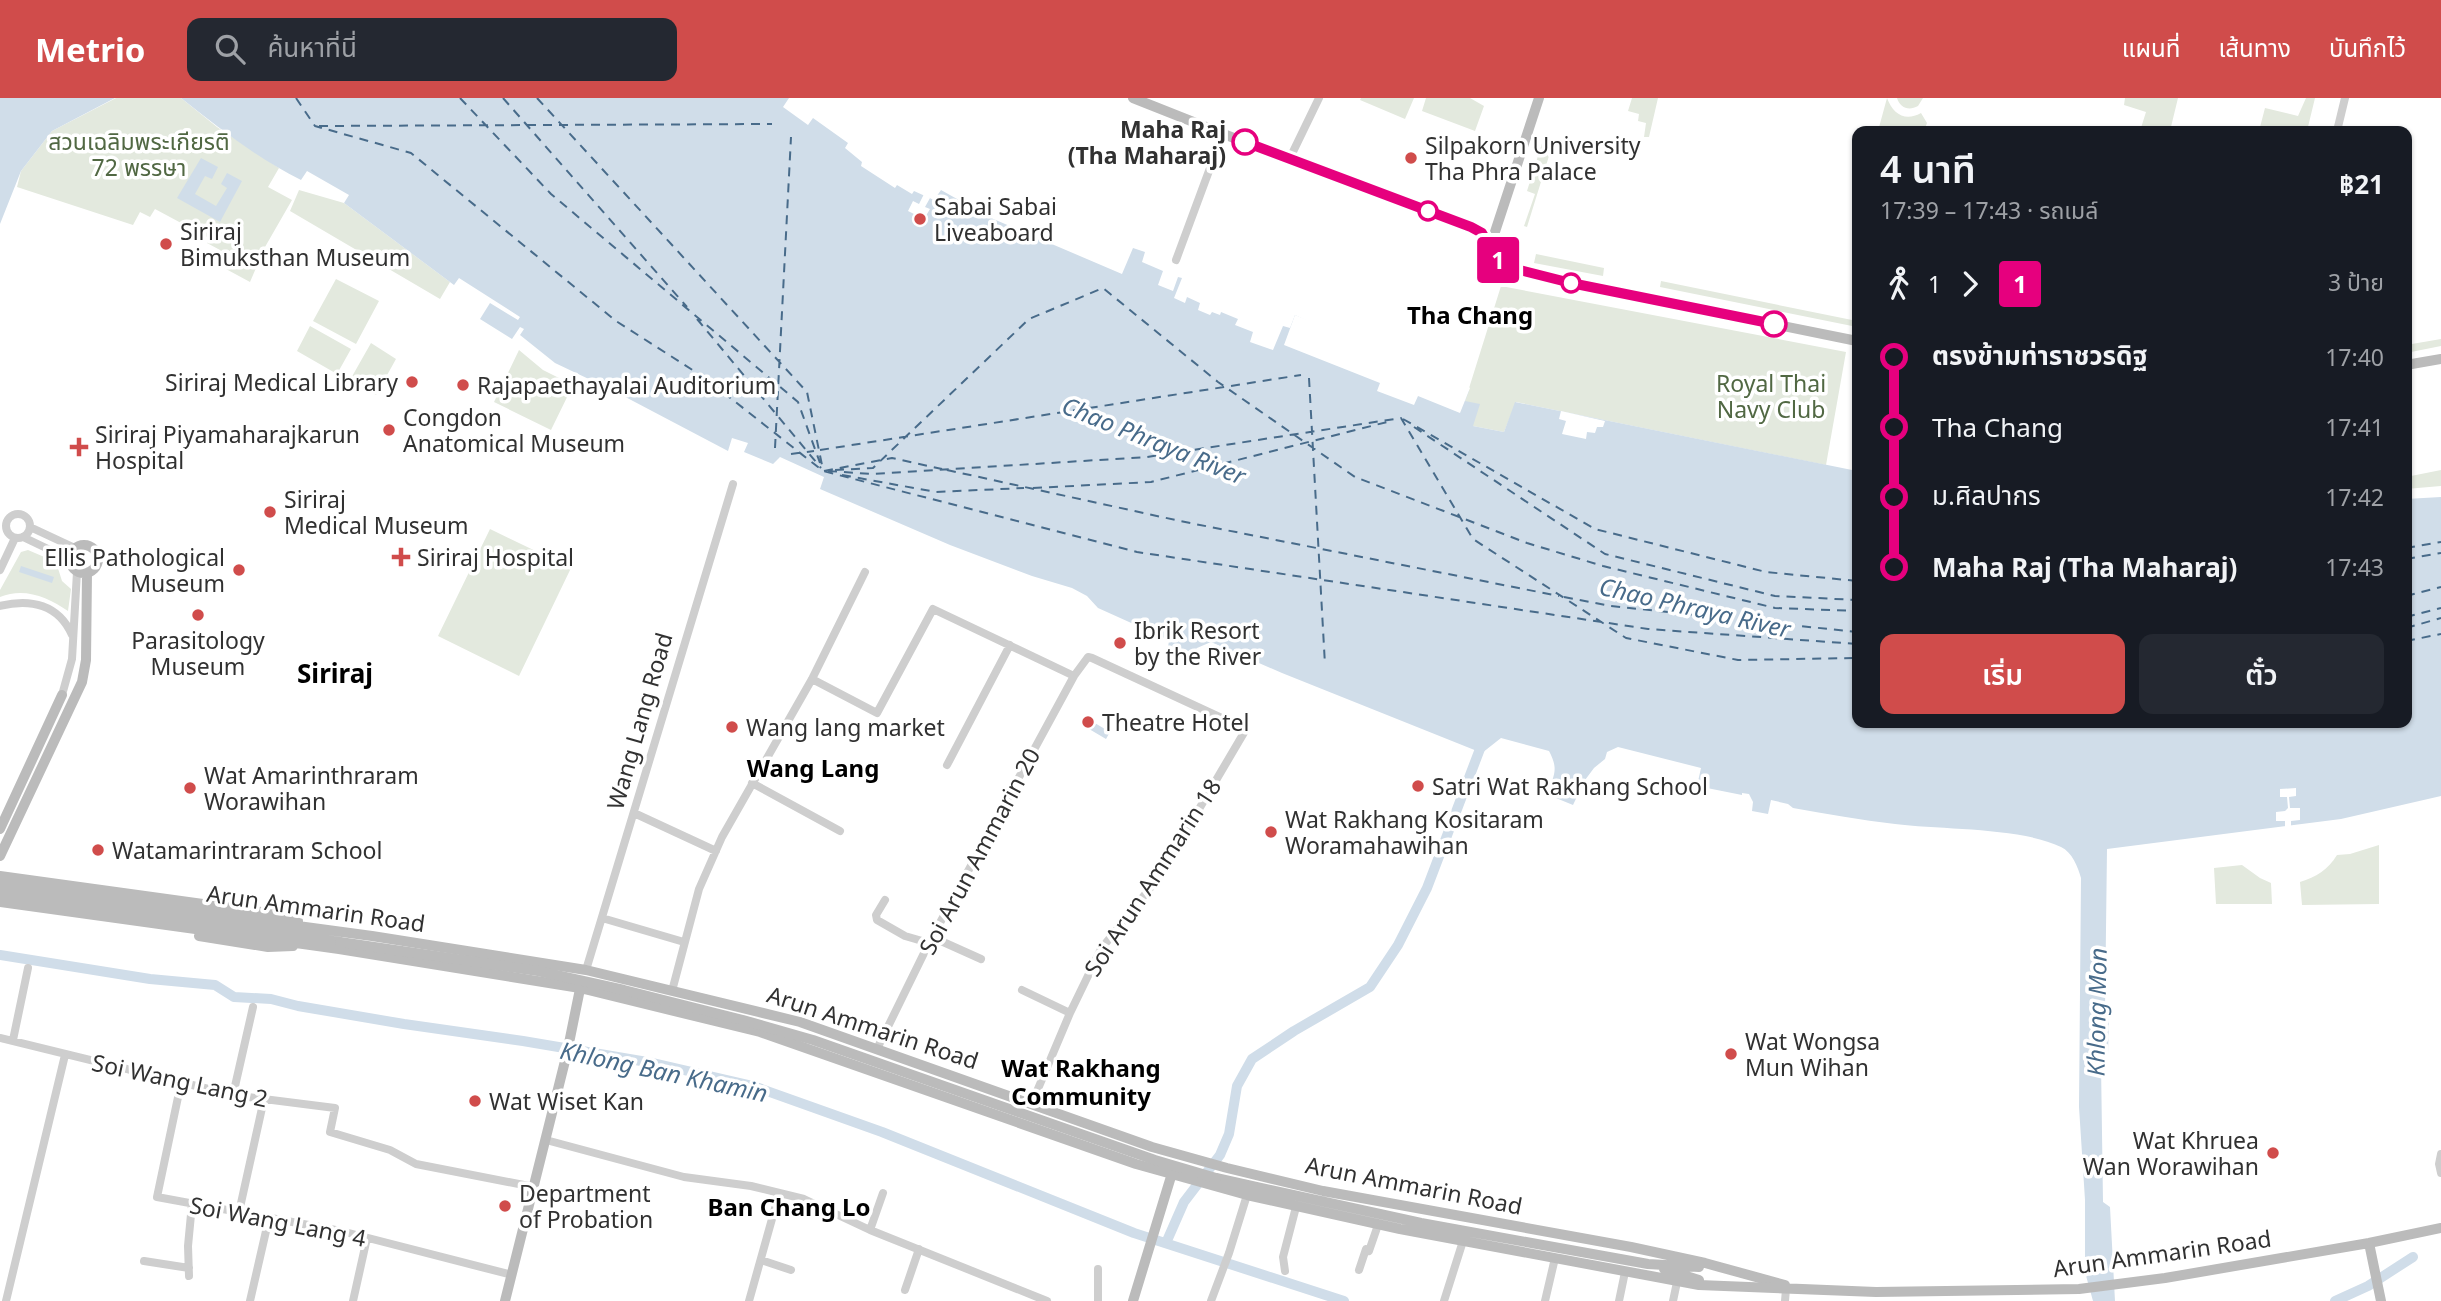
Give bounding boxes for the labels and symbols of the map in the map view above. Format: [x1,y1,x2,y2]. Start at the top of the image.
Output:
place label: Maha Raj (Tha Maharaj) [1068,113,1226,171]
park label: สวนเฉลิมพระเกียรติ 72 พรรษา [48,125,230,183]
marker: Maha Raj (Tha Maharaj) [1232,129,1258,155]
place label: Silpakorn University Tha Phra Palace [1425,129,1641,187]
marker: Silpakorn University Tha Phra Palace [1403,150,1419,166]
place label: Sabai Sabai Liveaboard [934,190,1057,248]
unlabelled marker [1418,201,1438,221]
marker: Sabai Sabai Liveaboard [912,211,928,227]
place label: Siriraj Bimuksthan Museum [180,215,410,273]
marker: Siriraj Bimuksthan Museum [158,236,174,252]
line badge: 1 [1475,237,1521,283]
unlabelled marker [1561,273,1581,293]
district label: Tha Chang [1407,298,1533,331]
unlabelled marker [1761,311,1787,337]
place label: Siriraj Medical Library [165,366,398,398]
park label: Royal Thai Navy Club [1716,367,1826,425]
place label: Rajapaethayalai Auditorium [477,369,776,401]
marker: Siriraj Medical Library [404,374,420,390]
marker: Rajapaethayalai Auditorium [455,377,471,393]
water label: Chao Phraya River [1057,388,1252,492]
place label: Congdon Anatomical Museum [403,401,625,459]
place label: Siriraj Piyamaharajkarun Hospital [95,418,360,476]
marker: Congdon Anatomical Museum [381,422,397,438]
marker: Siriraj Piyamaharajkarun Hospital [69,437,89,457]
place label: Siriraj Medical Museum [284,483,469,541]
marker: Siriraj Medical Museum [262,504,278,520]
place label: Ellis Pathological Museum [44,541,225,599]
place label: Siriraj Hospital [417,541,574,573]
marker: Siriraj Hospital [391,547,411,567]
marker: Ellis Pathological Museum [231,562,247,578]
water label: Chao Phraya River [1596,569,1795,645]
marker: Parasitology Museum [190,607,206,623]
place label: Ibrik Resort by the River [1134,614,1262,672]
place label: Parasitology Museum [131,624,265,682]
street label: Wang Lang Road [598,629,680,813]
marker: Ibrik Resort by the River [1112,635,1128,651]
district label: Siriraj [297,655,373,691]
place label: Theatre Hotel [1102,706,1249,738]
place label: Wang lang market [746,711,945,743]
marker: Theatre Hotel [1080,714,1096,730]
marker: Wang lang market [724,719,740,735]
street label: Soi Arun Ammarin 20 [911,742,1047,960]
district label: Wang Lang [747,751,879,784]
place label: Wat Amarinthraram Worawihan [204,759,419,817]
place label: Satri Wat Rakhang School [1432,770,1708,802]
street label: Soi Arun Ammarin 18 [1076,772,1228,982]
marker: Satri Wat Rakhang School [1410,778,1426,794]
marker: Wat Amarinthraram Worawihan [182,780,198,796]
place label: Wat Rakhang Kositaram Woramahawihan [1285,803,1544,861]
marker: Wat Rakhang Kositaram Woramahawihan [1263,824,1279,840]
place label: Watamarintraram School [112,834,382,866]
marker: Watamarintraram School [90,842,106,858]
street label: Arun Ammarin Road [205,877,427,939]
water label: Khlong Mon [2078,947,2114,1077]
street label: Arun Ammarin Road [763,978,983,1076]
place label: Wat Wongsa Mun Wihan [1745,1025,1880,1083]
water label: Khlong Ban Khamin [557,1033,771,1109]
street label: Soi Wang Lang 2 [89,1046,271,1114]
marker: Wat Wongsa Mun Wihan [1723,1046,1739,1062]
district label: Wat Rakhang Community [1001,1051,1161,1112]
place label: Wat Wiset Kan [489,1085,644,1117]
marker: Wat Wiset Kan [467,1093,483,1109]
place label: Wat Khruea Wan Worawihan [2083,1124,2259,1182]
marker: Wat Khruea Wan Worawihan [2265,1145,2281,1161]
street label: Arun Ammarin Road [1303,1148,1525,1222]
place label: Department of Probation [519,1177,653,1235]
street label: Soi Wang Lang 4 [187,1188,369,1254]
district label: Ban Chang Lo [708,1190,870,1223]
marker: Department of Probation [497,1198,513,1214]
street label: Arun Ammarin Road [2051,1222,2273,1284]

